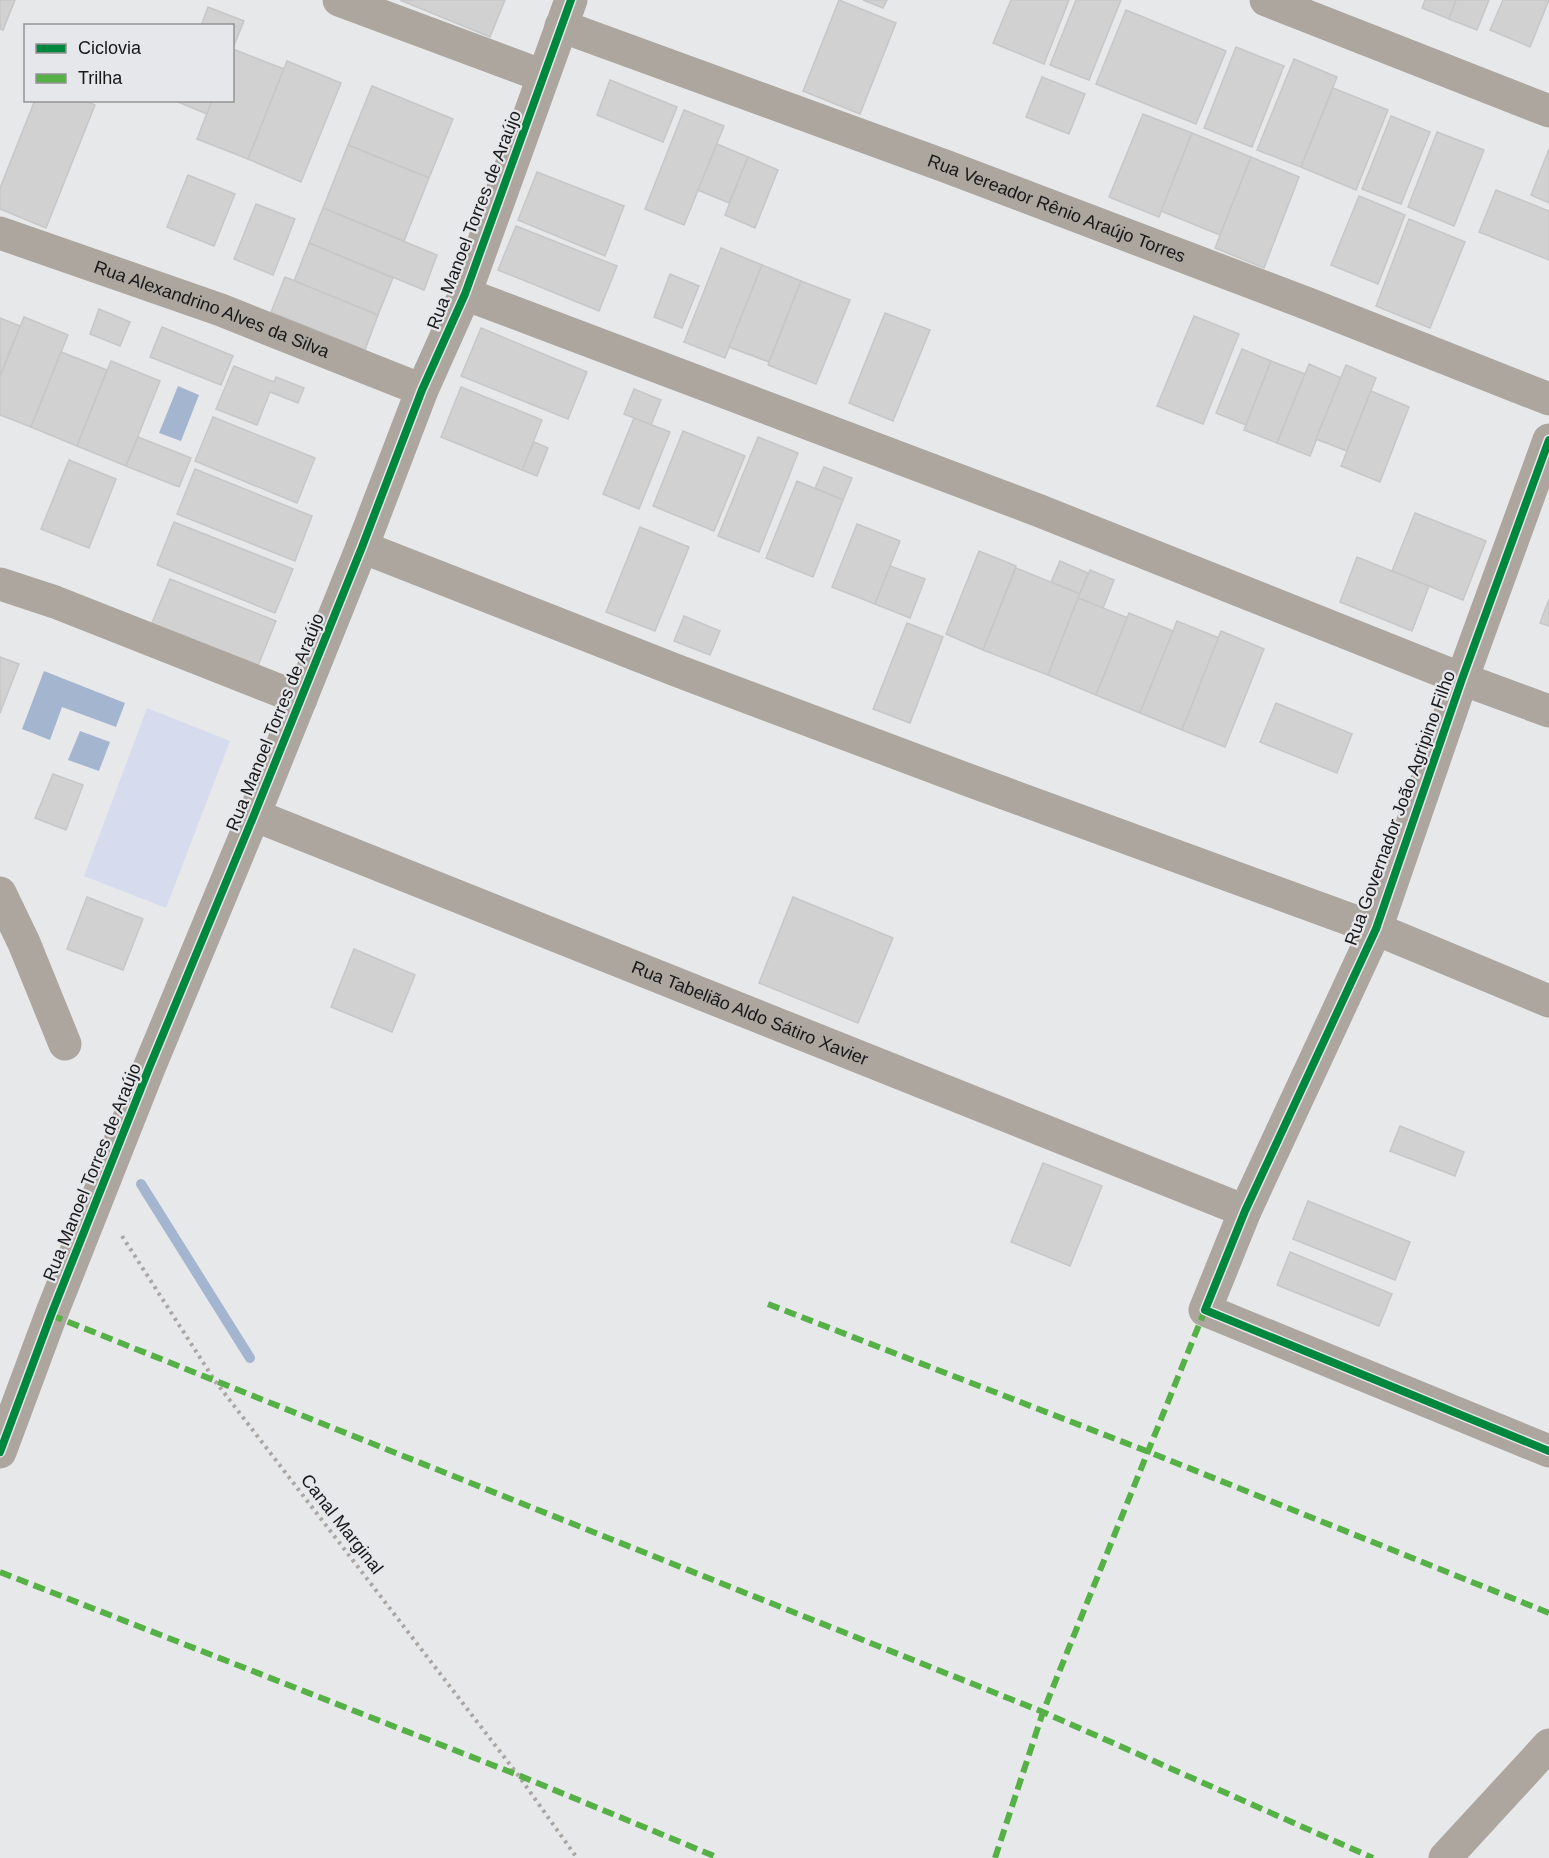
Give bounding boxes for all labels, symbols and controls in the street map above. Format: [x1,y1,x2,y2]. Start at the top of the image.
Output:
legend [24,24,234,102]
text: Ciclovia [78,38,142,58]
text: Trilha [78,68,123,88]
street label: Rua Manoel Torres de Araújo [423,108,525,332]
street label: Rua Vereador Rênio Araújo Torres [925,151,1188,266]
street label: Rua Alexandrino Alves da Silva [91,257,333,362]
street label: Rua Manoel Torres de Araújo [222,610,328,834]
street label: Rua Governador João Agripino Filho [1341,668,1459,948]
street label: Rua Tabelião Aldo Sátiro Xavier [629,957,871,1069]
street label: Rua Manoel Torres de Araújo [39,1060,145,1284]
street label: Canal Marginal [297,1470,387,1578]

